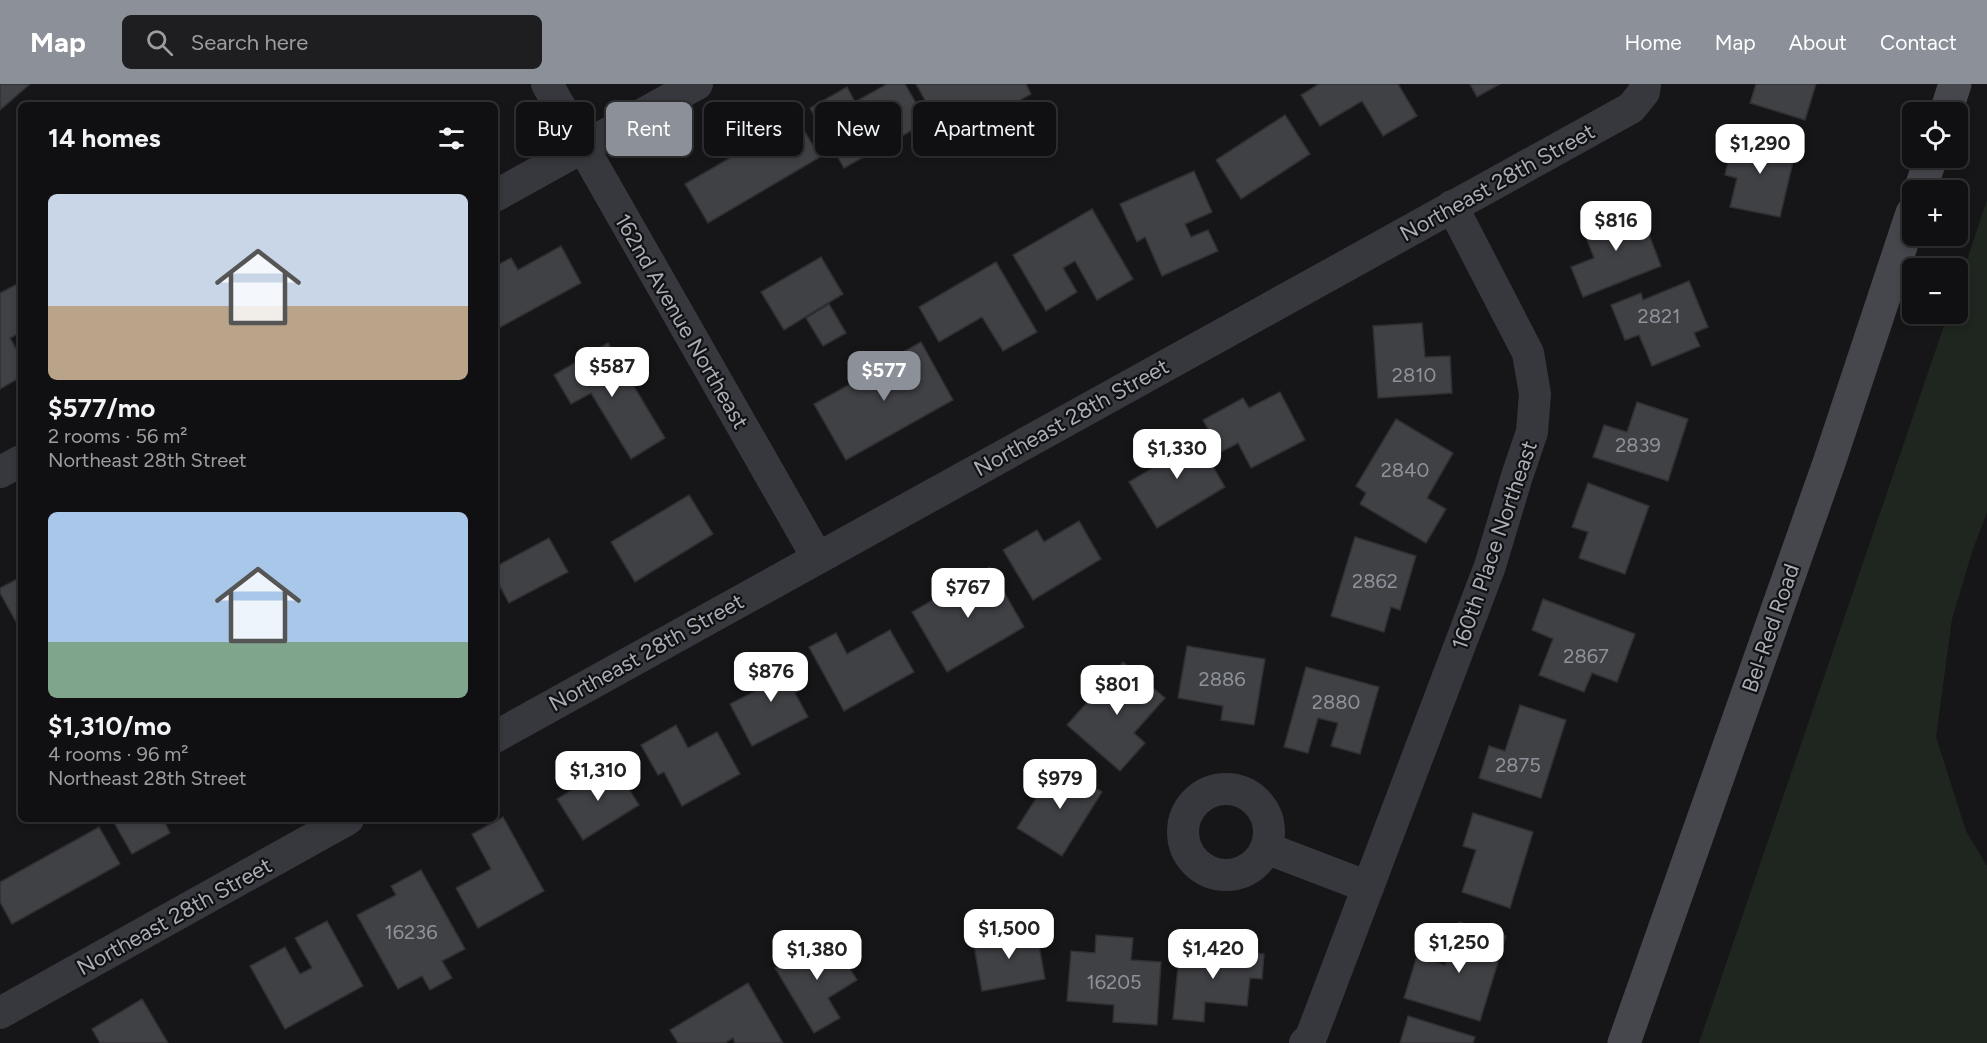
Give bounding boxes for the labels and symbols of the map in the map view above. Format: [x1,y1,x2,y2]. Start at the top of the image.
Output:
street label: Northeast 28th Street [1395,118,1599,247]
pin: $1,290 [1711,124,1809,175]
pin: $816 [1580,201,1652,252]
street label: 162nd Avenue Northeast [609,209,754,434]
house number: 2821 [1638,304,1680,328]
pin: $587 [576,347,648,398]
pin: $577 [848,351,920,402]
street label: Northeast 28th Street [969,353,1173,482]
house number: 2810 [1392,363,1436,387]
pin: $1,330 [1128,429,1226,480]
house number: 2839 [1615,433,1661,457]
street label: 160th Place Northeast [1446,437,1543,653]
house number: 2840 [1381,458,1429,482]
street label: Bel-Red Road [1736,560,1805,696]
pin: $767 [932,568,1004,619]
house number: 2862 [1352,569,1398,593]
street label: Northeast 28th Street [544,588,748,717]
house number: 2867 [1563,644,1609,668]
pin: $876 [735,652,807,703]
pin: $801 [1081,665,1153,716]
house number: 2886 [1198,667,1246,691]
house number: 2880 [1312,690,1360,714]
pin: $1,310 [549,751,647,802]
house number: 2875 [1495,753,1541,777]
pin: $979 [1024,759,1096,810]
street label: Northeast 28th Street [72,852,276,981]
pin: $1,500 [960,909,1058,960]
house number: 16236 [385,920,437,944]
pin: $1,250 [1410,923,1508,974]
pin: $1,420 [1164,929,1262,980]
pin: $1,380 [768,930,866,981]
house number: 16205 [1086,970,1142,994]

